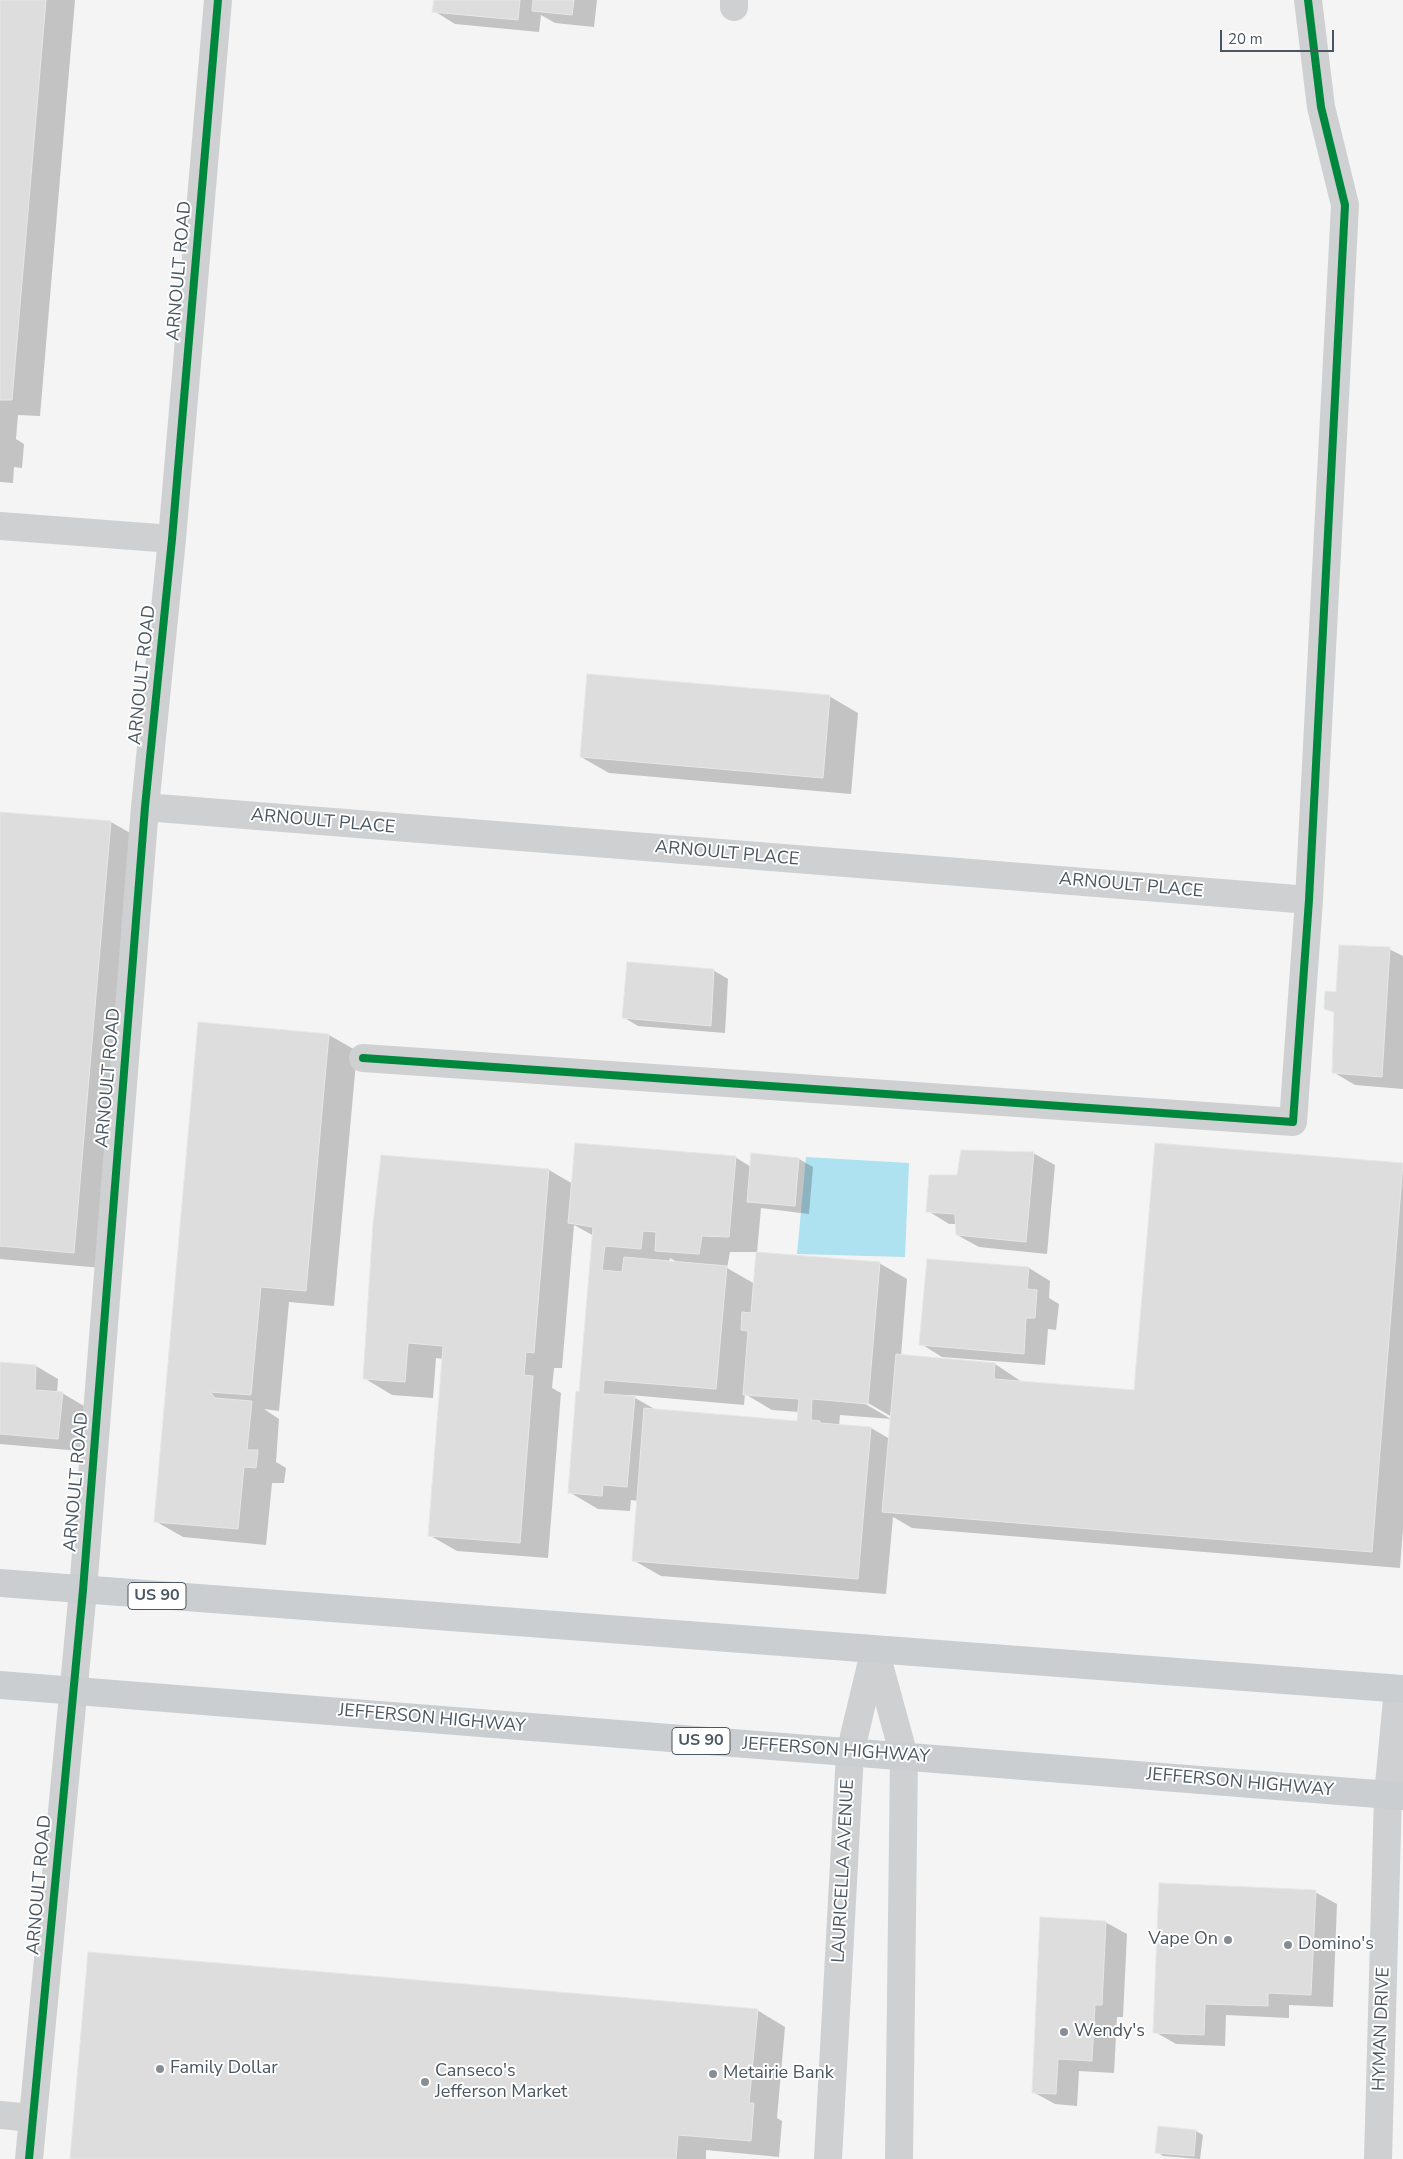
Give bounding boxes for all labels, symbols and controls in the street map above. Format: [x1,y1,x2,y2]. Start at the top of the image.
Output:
scale bar [1223,20,1337,52]
text: 20 m [1228,29,1263,49]
street label: ARNOULT ROAD [163,200,197,342]
street label: ARNOULT ROAD [125,604,161,746]
street label: ARNOULT PLACE [250,805,396,839]
street label: ARNOULT PLACE [654,837,800,871]
street label: ARNOULT PLACE [1058,869,1204,903]
street label: ARNOULT ROAD [92,1007,126,1149]
street label: ARNOULT ROAD [60,1411,94,1553]
road number: US 90 [128,1582,186,1610]
street label: JEFFERSON HIGHWAY [337,1700,527,1738]
road number: US 90 [672,1728,730,1754]
street label: JEFFERSON HIGHWAY [741,1734,931,1768]
street label: JEFFERSON HIGHWAY [1145,1764,1335,1802]
street label: LAURICELLA AVENUE [828,1779,860,1963]
street label: ARNOULT ROAD [23,1814,57,1956]
place label: Vape On [1148,1929,1218,1951]
marker: Vape On [1222,1934,1234,1946]
place label: Domino's [1298,1934,1374,1956]
marker: Domino's [1282,1939,1294,1951]
street label: HYMAN DRIVE [1369,1967,1395,2091]
place label: Wendy's [1074,2021,1145,2043]
marker: Wendy's [1058,2026,1070,2038]
place label: Family Dollar [170,2058,278,2080]
place label: Canseco's Jefferson Market [435,2061,567,2104]
marker: Family Dollar [154,2063,166,2075]
place label: Metairie Bank [723,2063,834,2085]
marker: Metairie Bank [707,2068,719,2080]
marker: Canseco's Jefferson Market [419,2076,431,2088]

